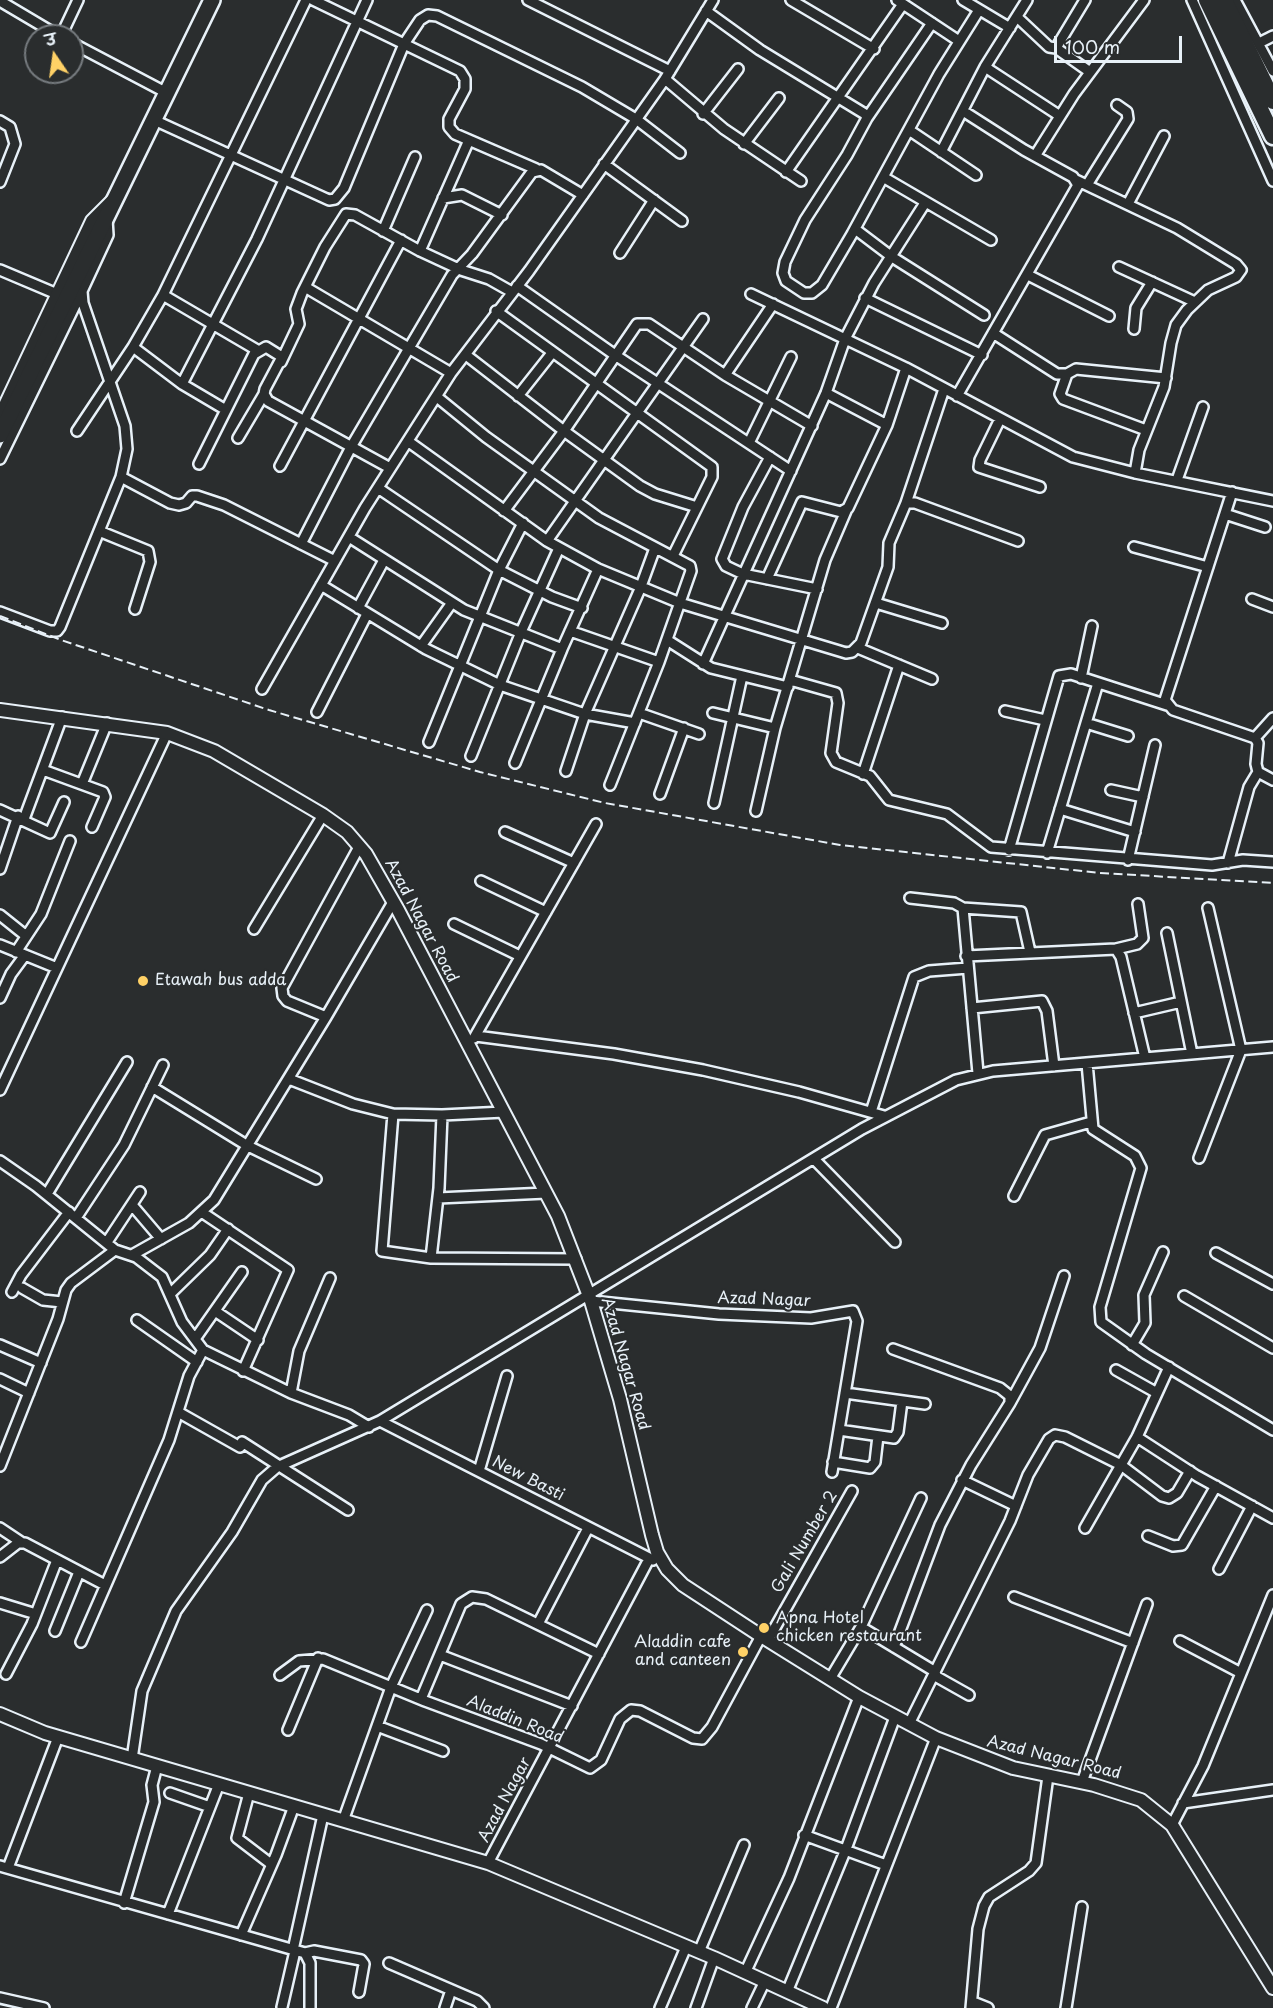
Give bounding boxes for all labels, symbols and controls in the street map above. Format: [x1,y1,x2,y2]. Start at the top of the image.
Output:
north arrow [24,24,84,84]
scale bar [1057,24,1184,62]
text: उ [43,26,58,51]
text: 100 m [1065,33,1120,60]
street label: Azad Nagar Road [380,856,462,986]
place label: Etawah bus adda [155,971,286,991]
marker: Etawah bus adda [136,974,150,988]
street label: Azad Nagar [717,1289,811,1311]
street label: Azad Nagar Road [597,1295,653,1433]
street label: New Basti [489,1453,567,1505]
street label: Gali Number 2 [768,1487,842,1597]
place label: Apna Hotel chicken restaurant [776,1609,922,1647]
marker: Apna Hotel chicken restaurant [757,1621,771,1635]
place label: Aladdin cafe and canteen [634,1633,731,1671]
marker: Aladdin cafe and canteen [736,1645,750,1659]
street label: Aladdin Road [464,1692,566,1748]
street label: Azad Nagar Road [985,1732,1123,1784]
street label: Azad Nagar [475,1754,535,1846]

